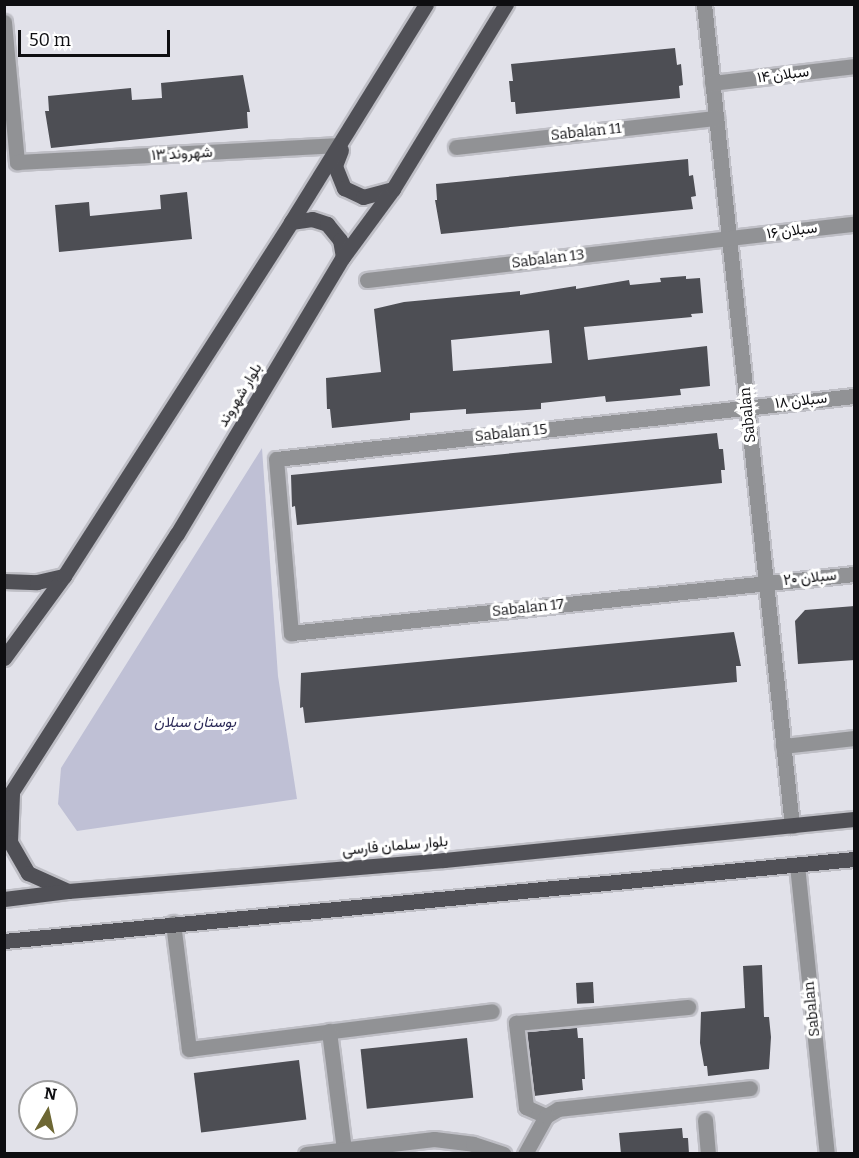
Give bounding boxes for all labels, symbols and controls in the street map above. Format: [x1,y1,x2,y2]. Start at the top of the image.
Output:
scale bar [21,18,172,56]
text: 50 m [29,29,71,51]
street label: سبلان ۱۴ [756,63,810,87]
street label: Sabalan 11 [550,119,622,145]
street label: شهروند ۱۳ [151,143,213,165]
street label: سبلان ۱۶ [766,219,818,243]
street label: Sabalan 13 [511,246,585,272]
street label: بلوار شهروند [214,360,266,430]
street label: Sabalan [736,386,760,444]
street label: سبلان ۱۸ [774,389,828,413]
street label: Sabalan 15 [474,420,548,446]
street label: سبلان ۲۰ [783,566,837,590]
street label: Sabalan 17 [491,595,565,621]
park label: بوستان سبلان [154,714,236,732]
street label: بلوار سلمان فارسی [341,832,449,860]
street label: Sabalan [800,980,824,1038]
north arrow [18,1080,78,1140]
text: N [43,1083,58,1104]

